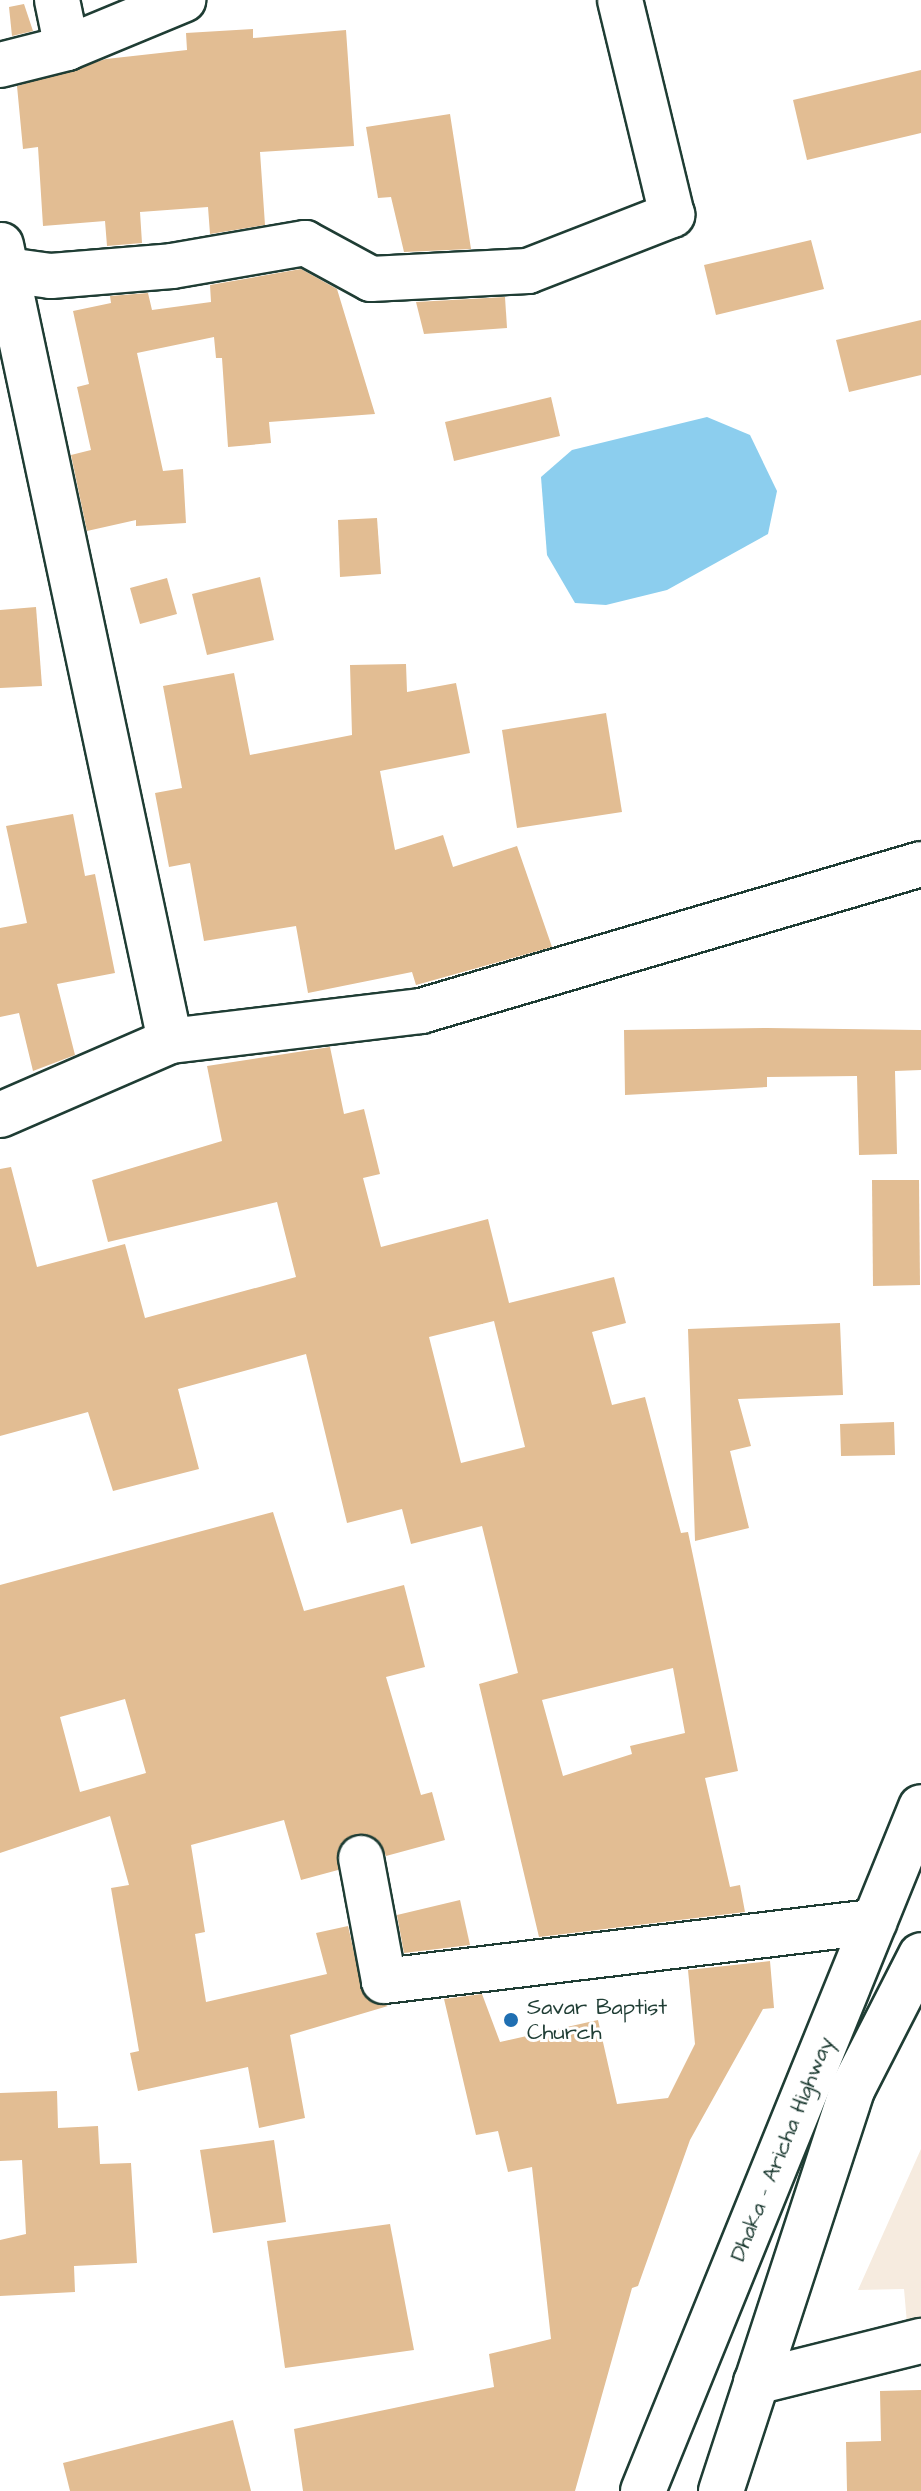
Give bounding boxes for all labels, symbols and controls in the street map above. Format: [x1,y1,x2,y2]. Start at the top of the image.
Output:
place label: Savar Baptist Church [527,1994,667,2046]
marker: Savar Baptist Church [502,2011,520,2029]
street label: Dhaka - Aricha Highway [725,2033,839,2265]

